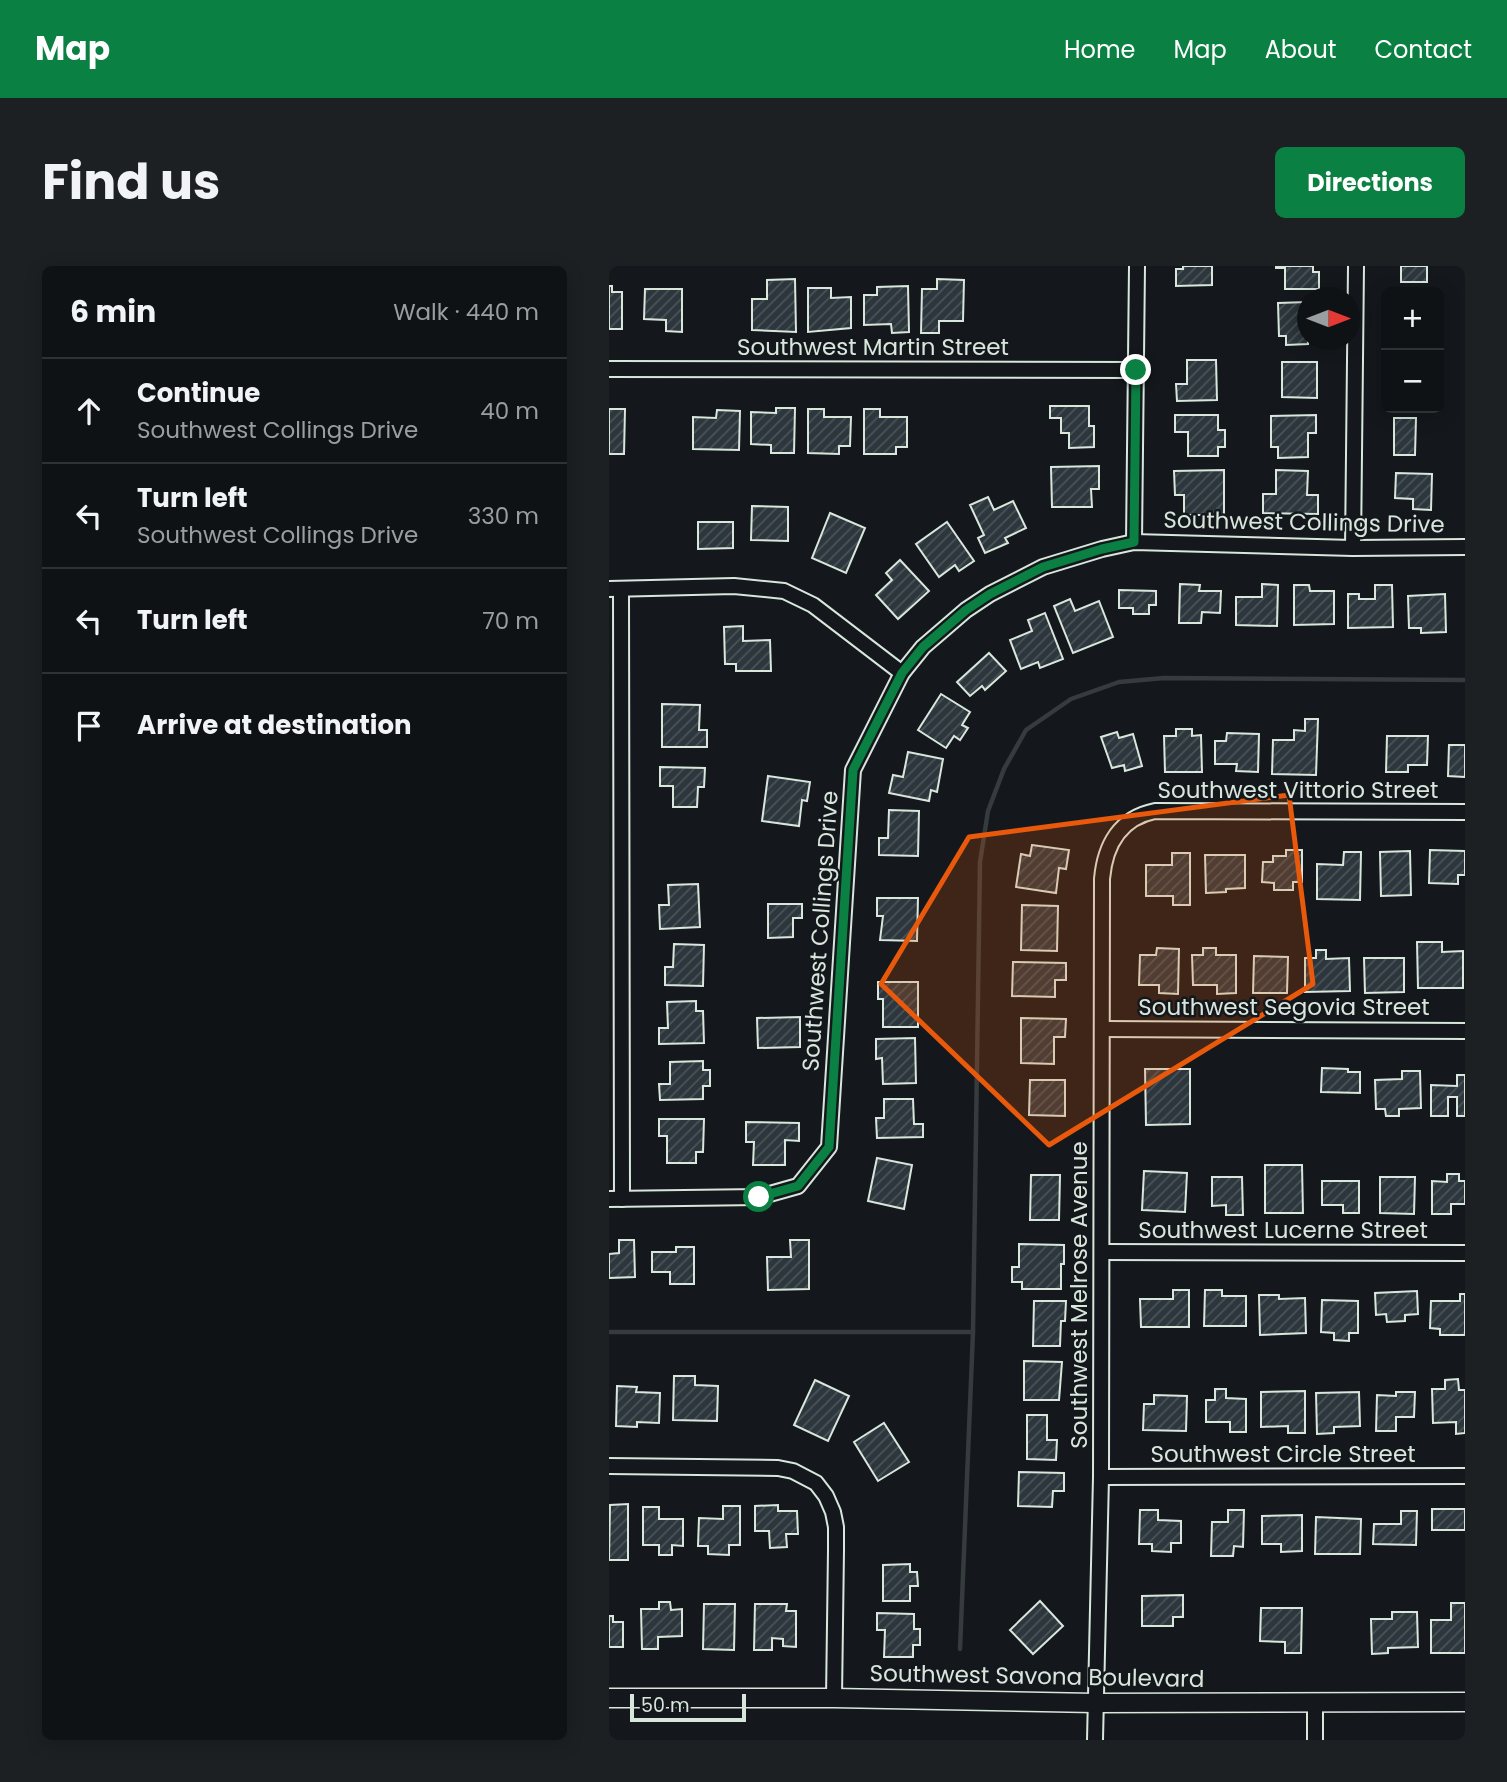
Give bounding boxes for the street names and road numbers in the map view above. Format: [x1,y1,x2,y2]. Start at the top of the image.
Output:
street label: Southwest Martin Street [737,331,1009,363]
street label: Southwest Collings Drive [1163,504,1445,540]
street label: Southwest Vittorio Street [1158,774,1438,806]
street label: Southwest Collings Drive [794,790,846,1072]
street label: Southwest Segovia Street [1138,991,1430,1023]
street label: Southwest Melrose Avenue [1063,1141,1095,1449]
street label: Southwest Lucerne Street [1138,1214,1428,1246]
street label: Southwest Circle Street [1150,1438,1416,1470]
street label: Southwest Savona Boulevard [869,1657,1205,1695]

